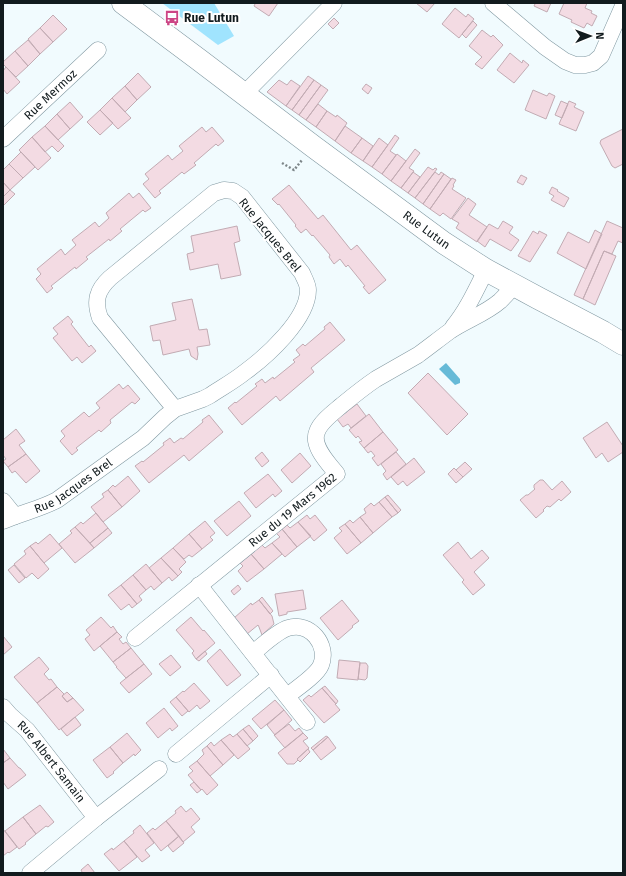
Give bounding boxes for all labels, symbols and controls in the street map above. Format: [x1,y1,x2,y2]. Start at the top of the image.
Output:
bus stop icon: Rue Lutun [163,9,181,27]
place label: Rue Lutun [184,11,239,25]
north arrow [570,16,610,56]
text: N [593,32,606,40]
street label: Rue Mermoz [21,67,80,123]
street label: Rue Jacques Brel [236,195,304,275]
street label: Rue Lutun [400,208,453,252]
street label: Rue Jacques Brel [32,455,115,516]
street label: Rue du 19 Mars 1962 [246,470,339,550]
street label: Rue Albert Samain [14,718,88,805]

